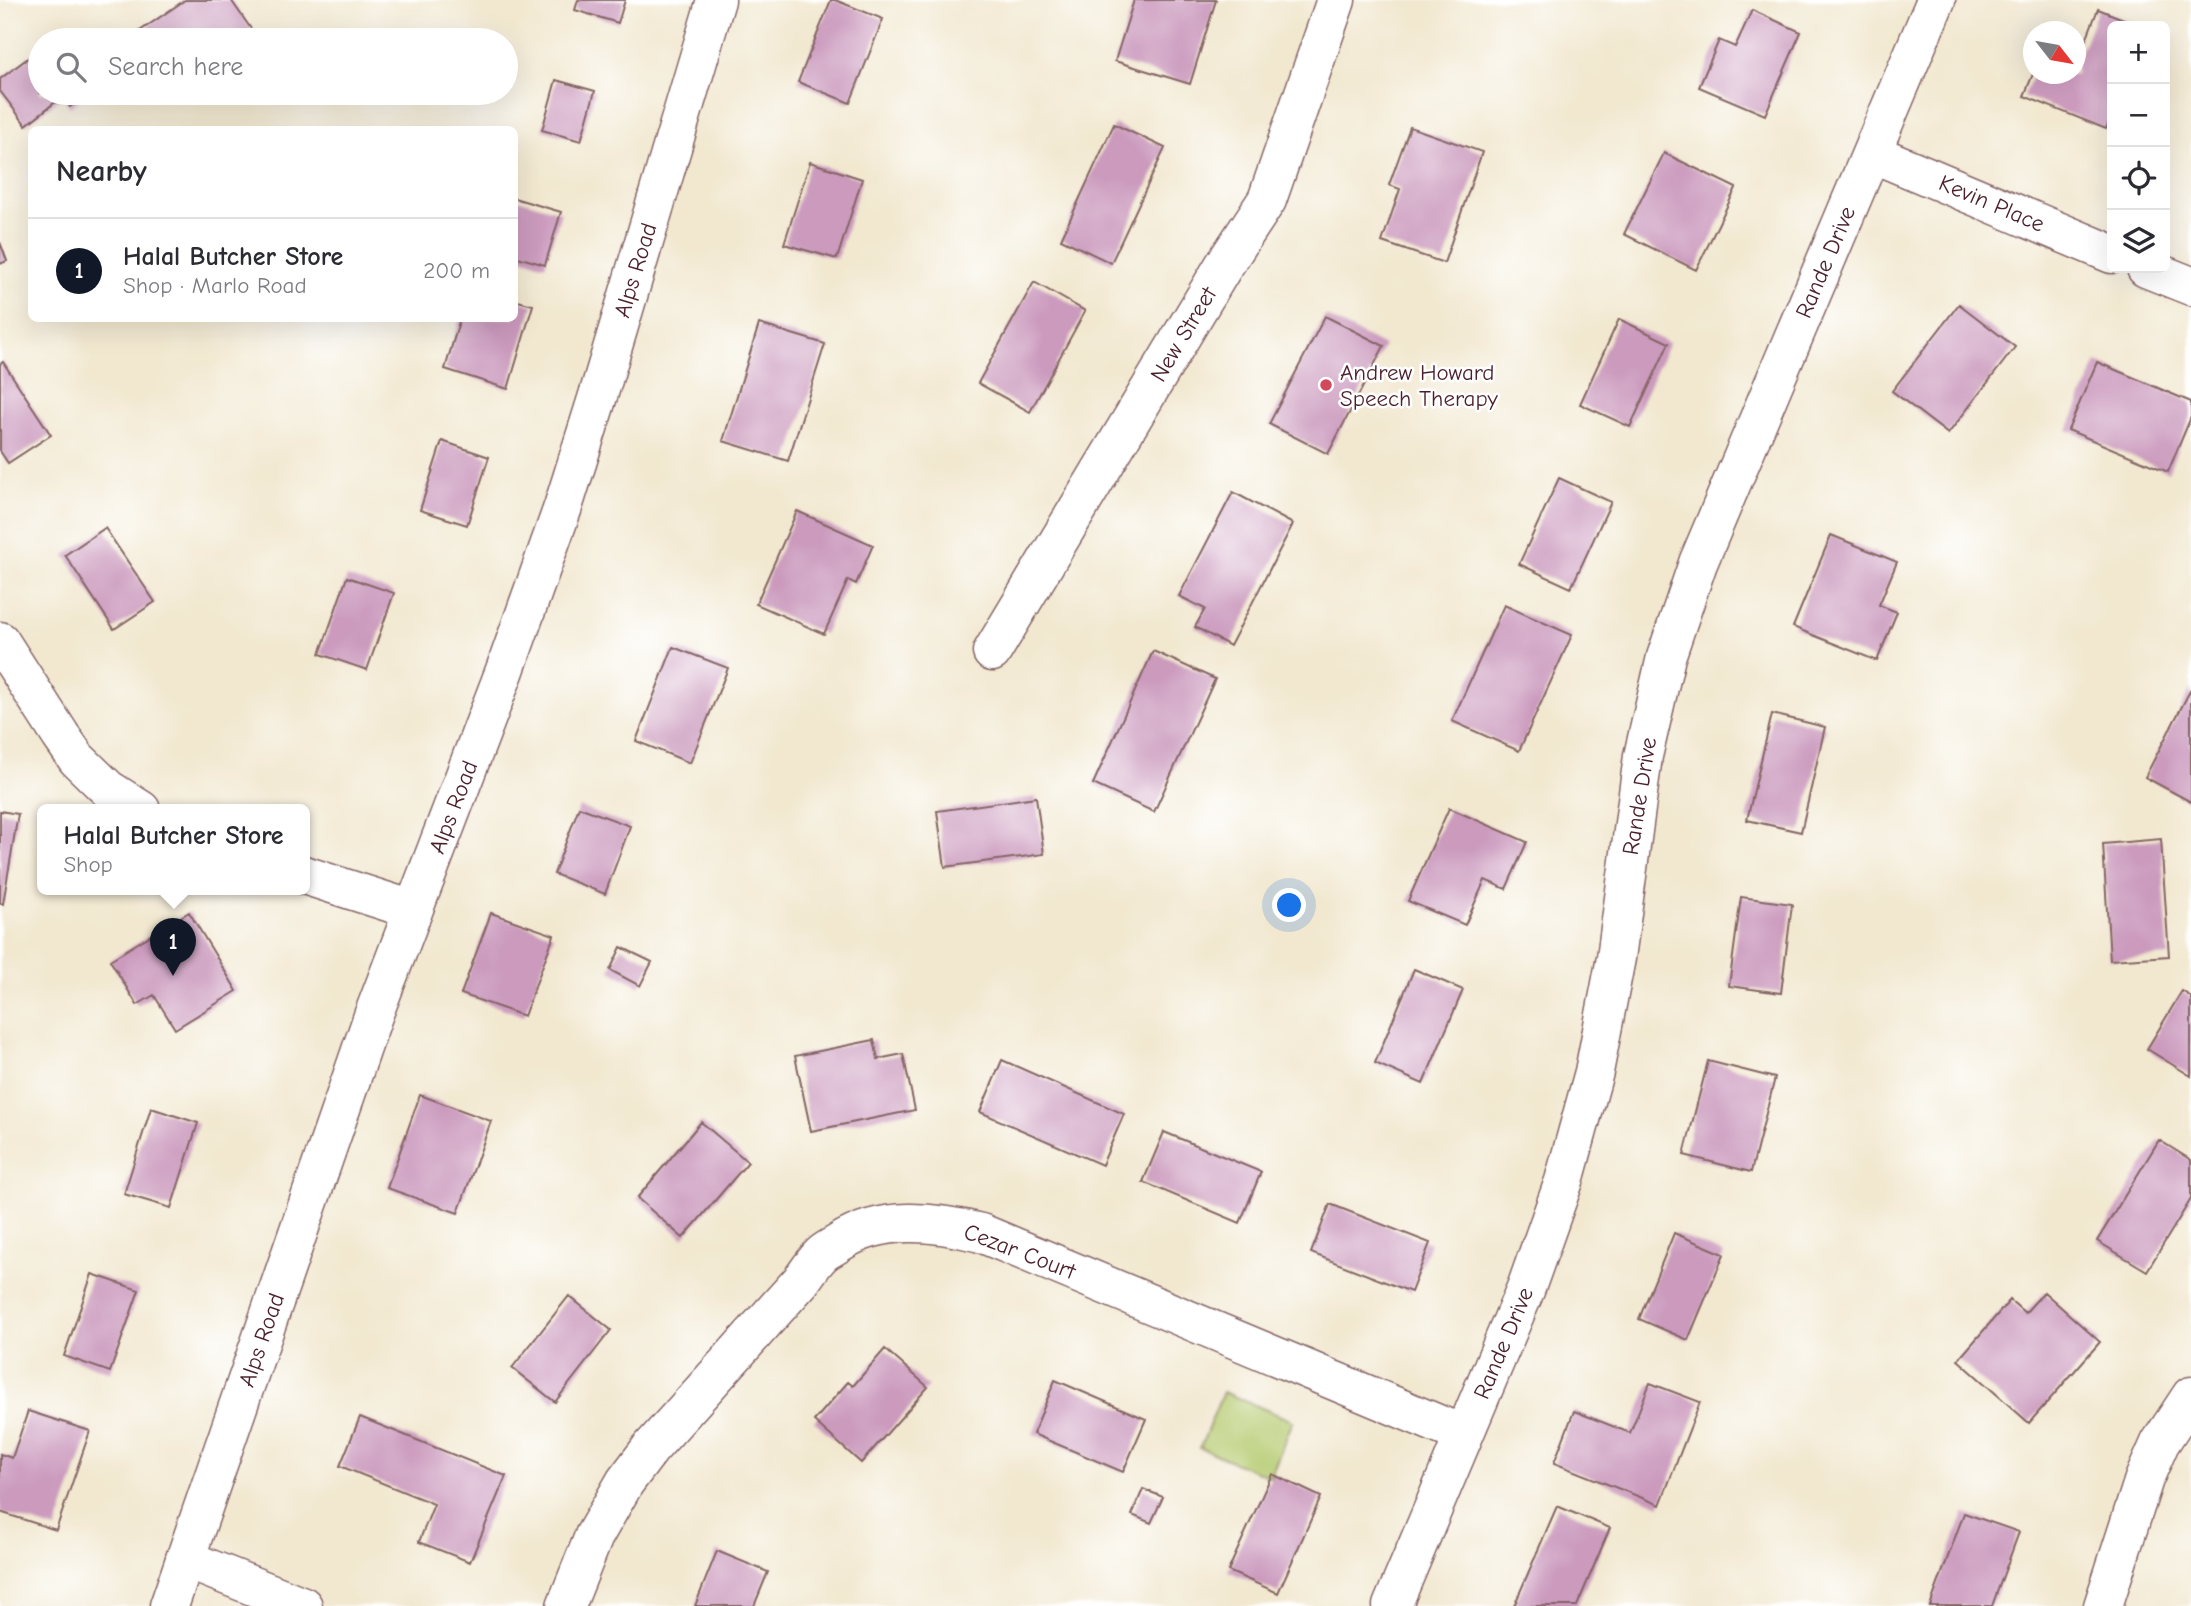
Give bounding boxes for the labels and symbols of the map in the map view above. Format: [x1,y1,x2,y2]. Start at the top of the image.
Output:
north arrow [2023,21,2086,84]
street label: Kevin Place [1935,169,2049,238]
street label: Rande Drive [1790,202,1861,322]
street label: Alps Road [608,220,663,321]
street label: New Street [1145,281,1223,387]
place label: Andrew Howard Speech Therapy [1340,359,1499,412]
marker: Andrew Howard Speech Therapy [1318,377,1334,393]
street label: Rande Drive [1617,735,1662,857]
street label: Alps Road [423,757,484,857]
your location [1272,888,1306,922]
pin: 1 [150,918,196,976]
street label: Cezar Court [960,1218,1081,1286]
street label: Rande Drive [1468,1283,1539,1403]
street label: Alps Road [233,1290,290,1391]

